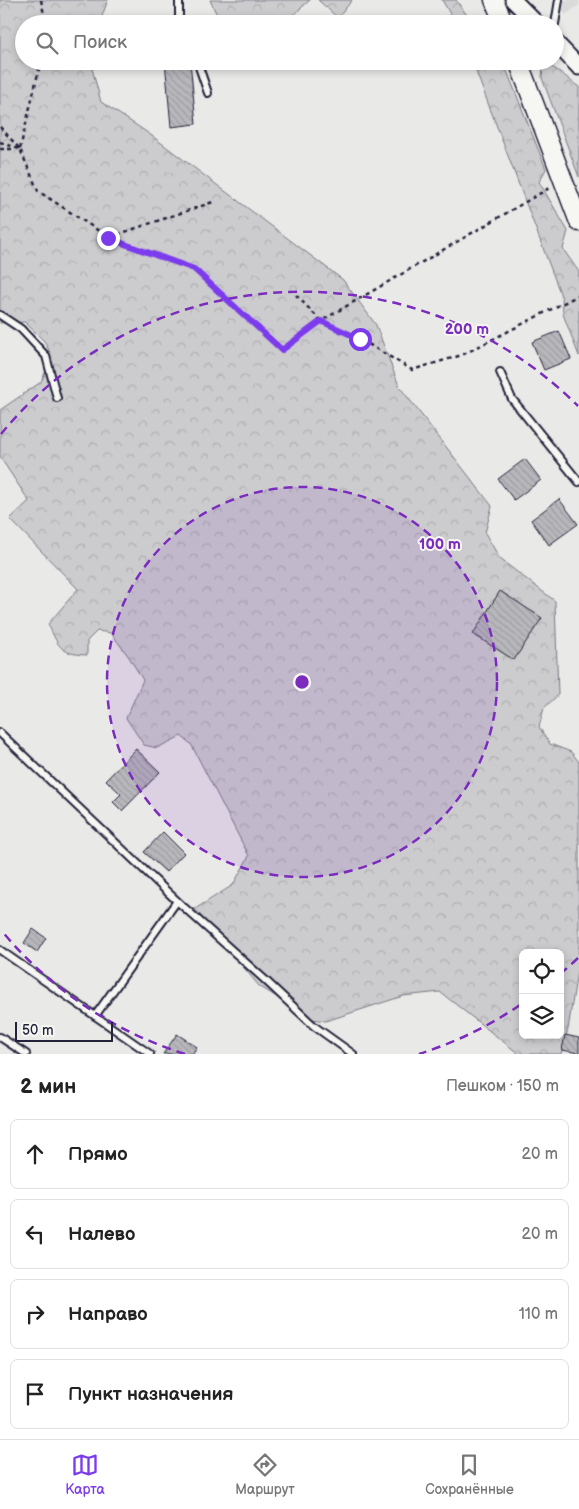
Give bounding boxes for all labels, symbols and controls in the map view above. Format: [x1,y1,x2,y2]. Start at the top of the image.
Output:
search box [15,15,564,70]
icon: search [33,29,61,57]
text: Поиск [73,31,127,54]
route end [97,227,120,250]
text: 200 m [445,320,489,339]
route start [349,328,372,351]
text: 100 m [419,535,461,554]
centre of rings [293,673,311,691]
map controls [519,949,564,1039]
button: locate [519,949,564,994]
button: layers [519,994,564,1039]
scale bar [15,1019,112,1042]
text: 50 m [22,1022,54,1039]
text: 2 мин [20,1074,76,1099]
text: Пешком · 150 m [446,1077,559,1096]
icon: ahead [21,1140,49,1168]
text: Прямо [68,1143,128,1166]
text: 20 m [522,1145,558,1164]
icon: left [21,1220,49,1248]
text: Налево [68,1223,135,1246]
text: 20 m [522,1225,558,1244]
icon: right [21,1300,49,1328]
text: Направо [68,1303,148,1326]
text: 110 m [519,1305,558,1324]
icon: arrive [21,1380,49,1408]
text: Пункт назначения [68,1383,233,1406]
tab: Карта [65,1451,105,1498]
tab: Маршрут [235,1451,295,1498]
tab: Сохранённые [425,1451,514,1498]

